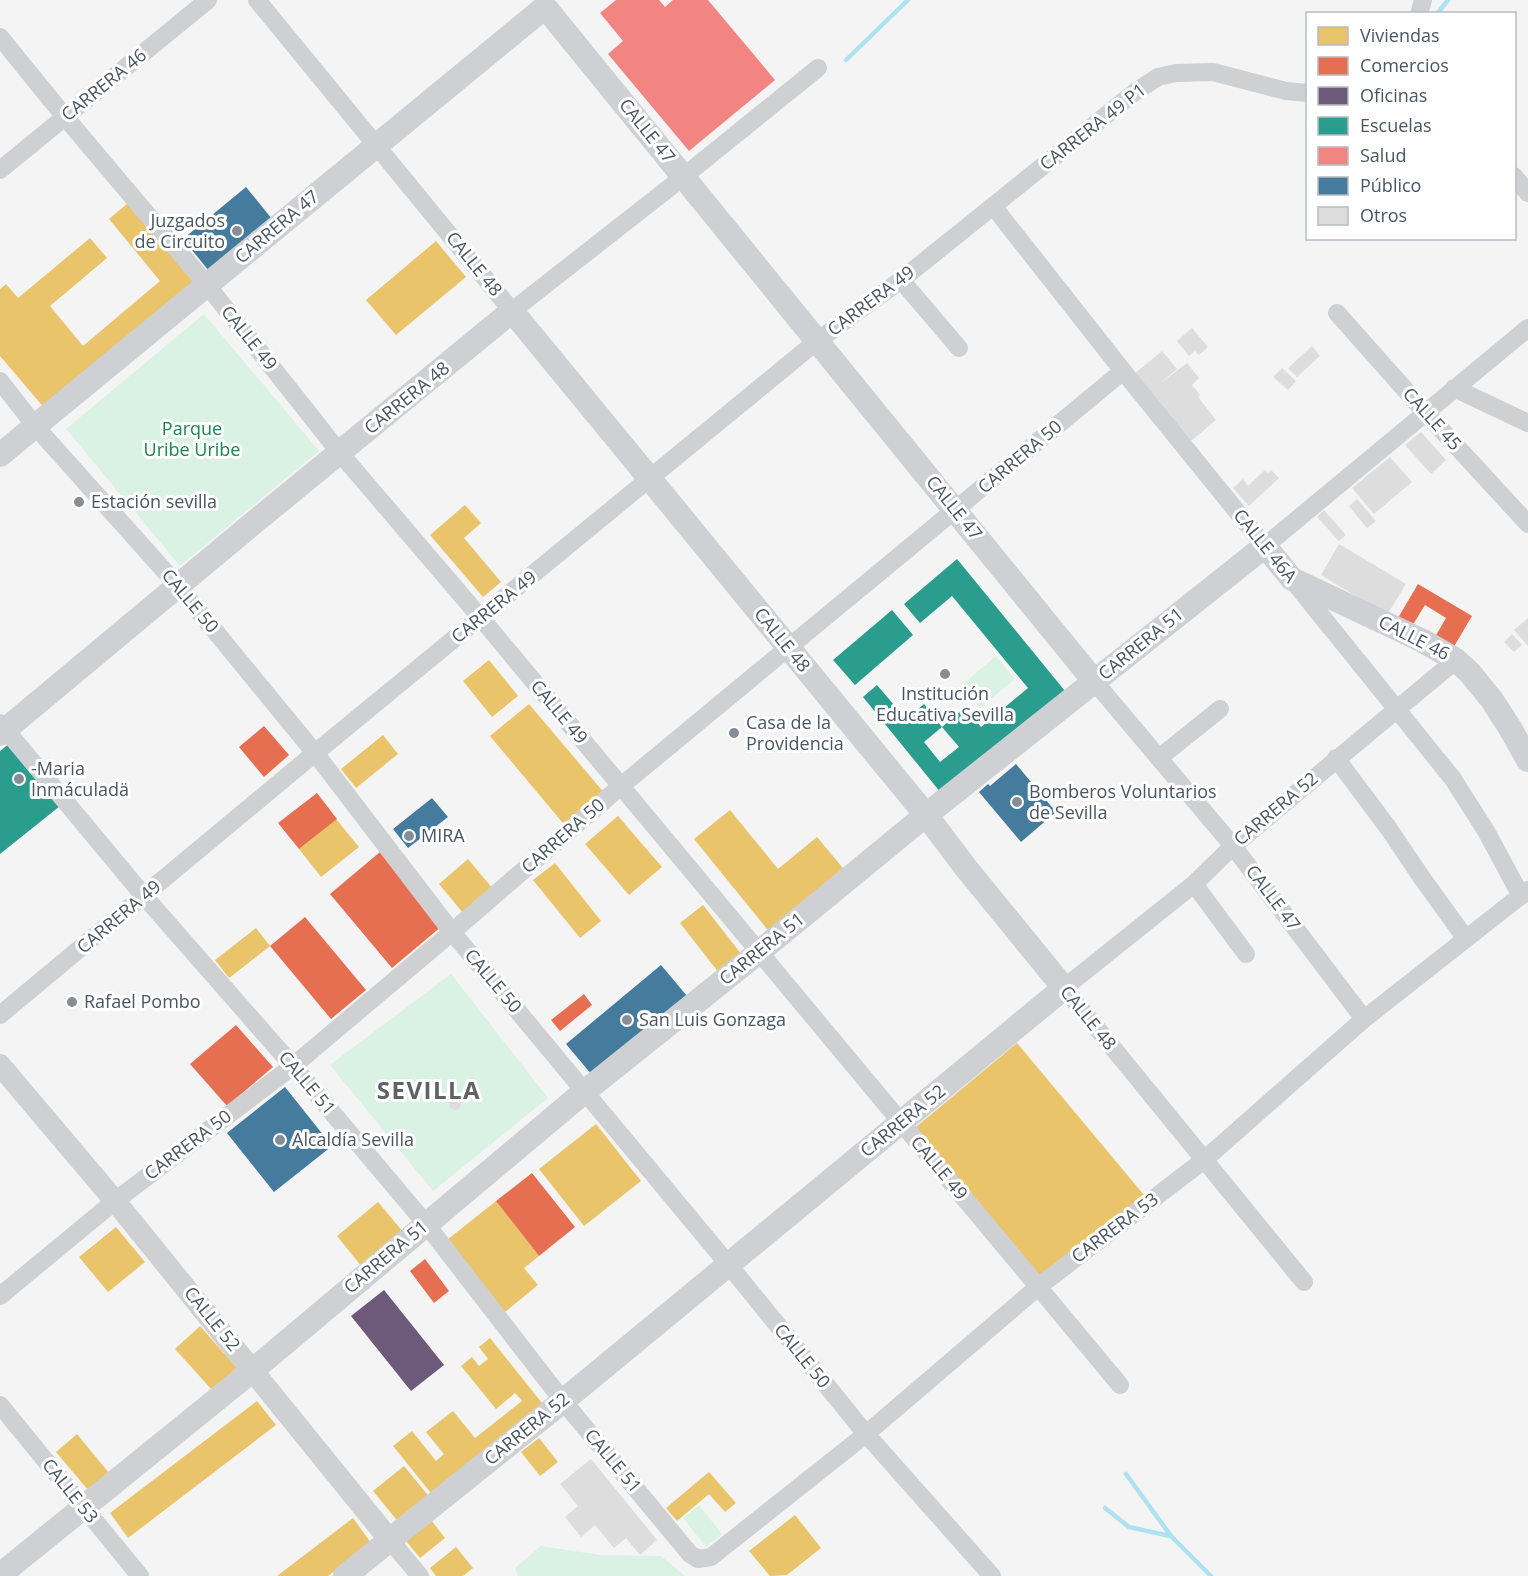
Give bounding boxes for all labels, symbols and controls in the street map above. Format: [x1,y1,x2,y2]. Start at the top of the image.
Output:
legend [1306,12,1516,240]
text: Viviendas [1360,23,1440,47]
street label: CARRERA 46 [56,43,151,126]
text: Comercios [1360,53,1449,77]
street label: CARRERA 49 P1 [1034,77,1150,175]
text: Oficinas [1360,83,1427,107]
street label: CALLE 47 [614,93,681,168]
text: Escuelas [1360,113,1431,137]
text: Salud [1360,143,1406,167]
text: Público [1360,173,1421,197]
street label: CARRERA 47 [229,184,323,268]
text: Otros [1360,203,1407,227]
place label: Juzgados de Circuito [135,208,225,253]
marker: Juzgados de Circuito [230,224,244,238]
street label: CALLE 48 [441,226,508,301]
street label: CARRERA 49 [822,260,919,341]
street label: CALLE 49 [216,300,283,375]
street label: CARRERA 48 [359,356,454,439]
street label: CALLE 45 [1398,382,1467,455]
street label: CARRERA 50 [972,414,1066,498]
park label: Parque Uribe Uribe [144,416,240,461]
street label: CALLE 47 [921,470,988,545]
place label: Estación sevilla [91,489,217,513]
marker: Estación sevilla [72,495,86,509]
street label: CALLE 46A [1229,504,1303,588]
street label: CALLE 50 [157,563,225,637]
street label: CARRERA 49 [446,565,541,648]
street label: CALLE 48 [749,602,816,677]
street label: CARRERA 51 [1093,602,1188,685]
street label: CALLE 46 [1375,609,1454,665]
marker: Institución Educativa Sevilla [938,667,952,681]
street label: CALLE 49 [526,674,594,748]
place label: Institución Educativa Sevilla [876,681,1014,726]
place label: Casa de la Providencia [746,710,844,755]
marker: Casa de la Providencia [727,726,741,740]
place label: -Maria Inmáculadä [31,756,129,801]
street label: CARRERA 52 [1228,766,1322,850]
marker: -Maria Inmáculadä [12,772,26,786]
place label: Bomberos Voluntarios de Sevilla [1029,779,1217,824]
street label: CARRERA 50 [516,792,609,878]
marker: Bomberos Voluntarios de Sevilla [1010,795,1024,809]
place label: MIRA [421,823,465,847]
marker: MIRA [402,829,416,843]
street label: CALLE 47 [1241,860,1306,935]
street label: CARRERA 49 [71,874,165,958]
street label: CARRERA 51 [714,907,809,990]
street label: CALLE 50 [460,943,528,1017]
street label: CALLE 48 [1055,980,1122,1055]
place label: Rafael Pombo [84,989,201,1013]
marker: Rafael Pombo [65,995,79,1009]
place label: San Luis Gonzaga [639,1007,786,1031]
marker: San Luis Gonzaga [620,1013,634,1027]
street label: CALLE 51 [274,1045,342,1119]
district label: SEVILLA [377,1073,481,1106]
street label: CARRERA 52 [855,1079,950,1162]
street label: CARRERA 50 [139,1104,236,1185]
place label: Alcaldía Sevilla [292,1127,414,1151]
street label: CALLE 49 [906,1130,974,1204]
marker: Alcaldía Sevilla [273,1133,287,1147]
street label: CARRERA 53 [1066,1187,1163,1268]
street label: CARRERA 51 [338,1214,432,1298]
street label: CALLE 52 [179,1281,246,1356]
street label: CALLE 50 [769,1318,836,1393]
street label: CARRERA 52 [479,1387,574,1470]
street label: CALLE 51 [580,1423,648,1497]
street label: CALLE 53 [37,1453,104,1528]

